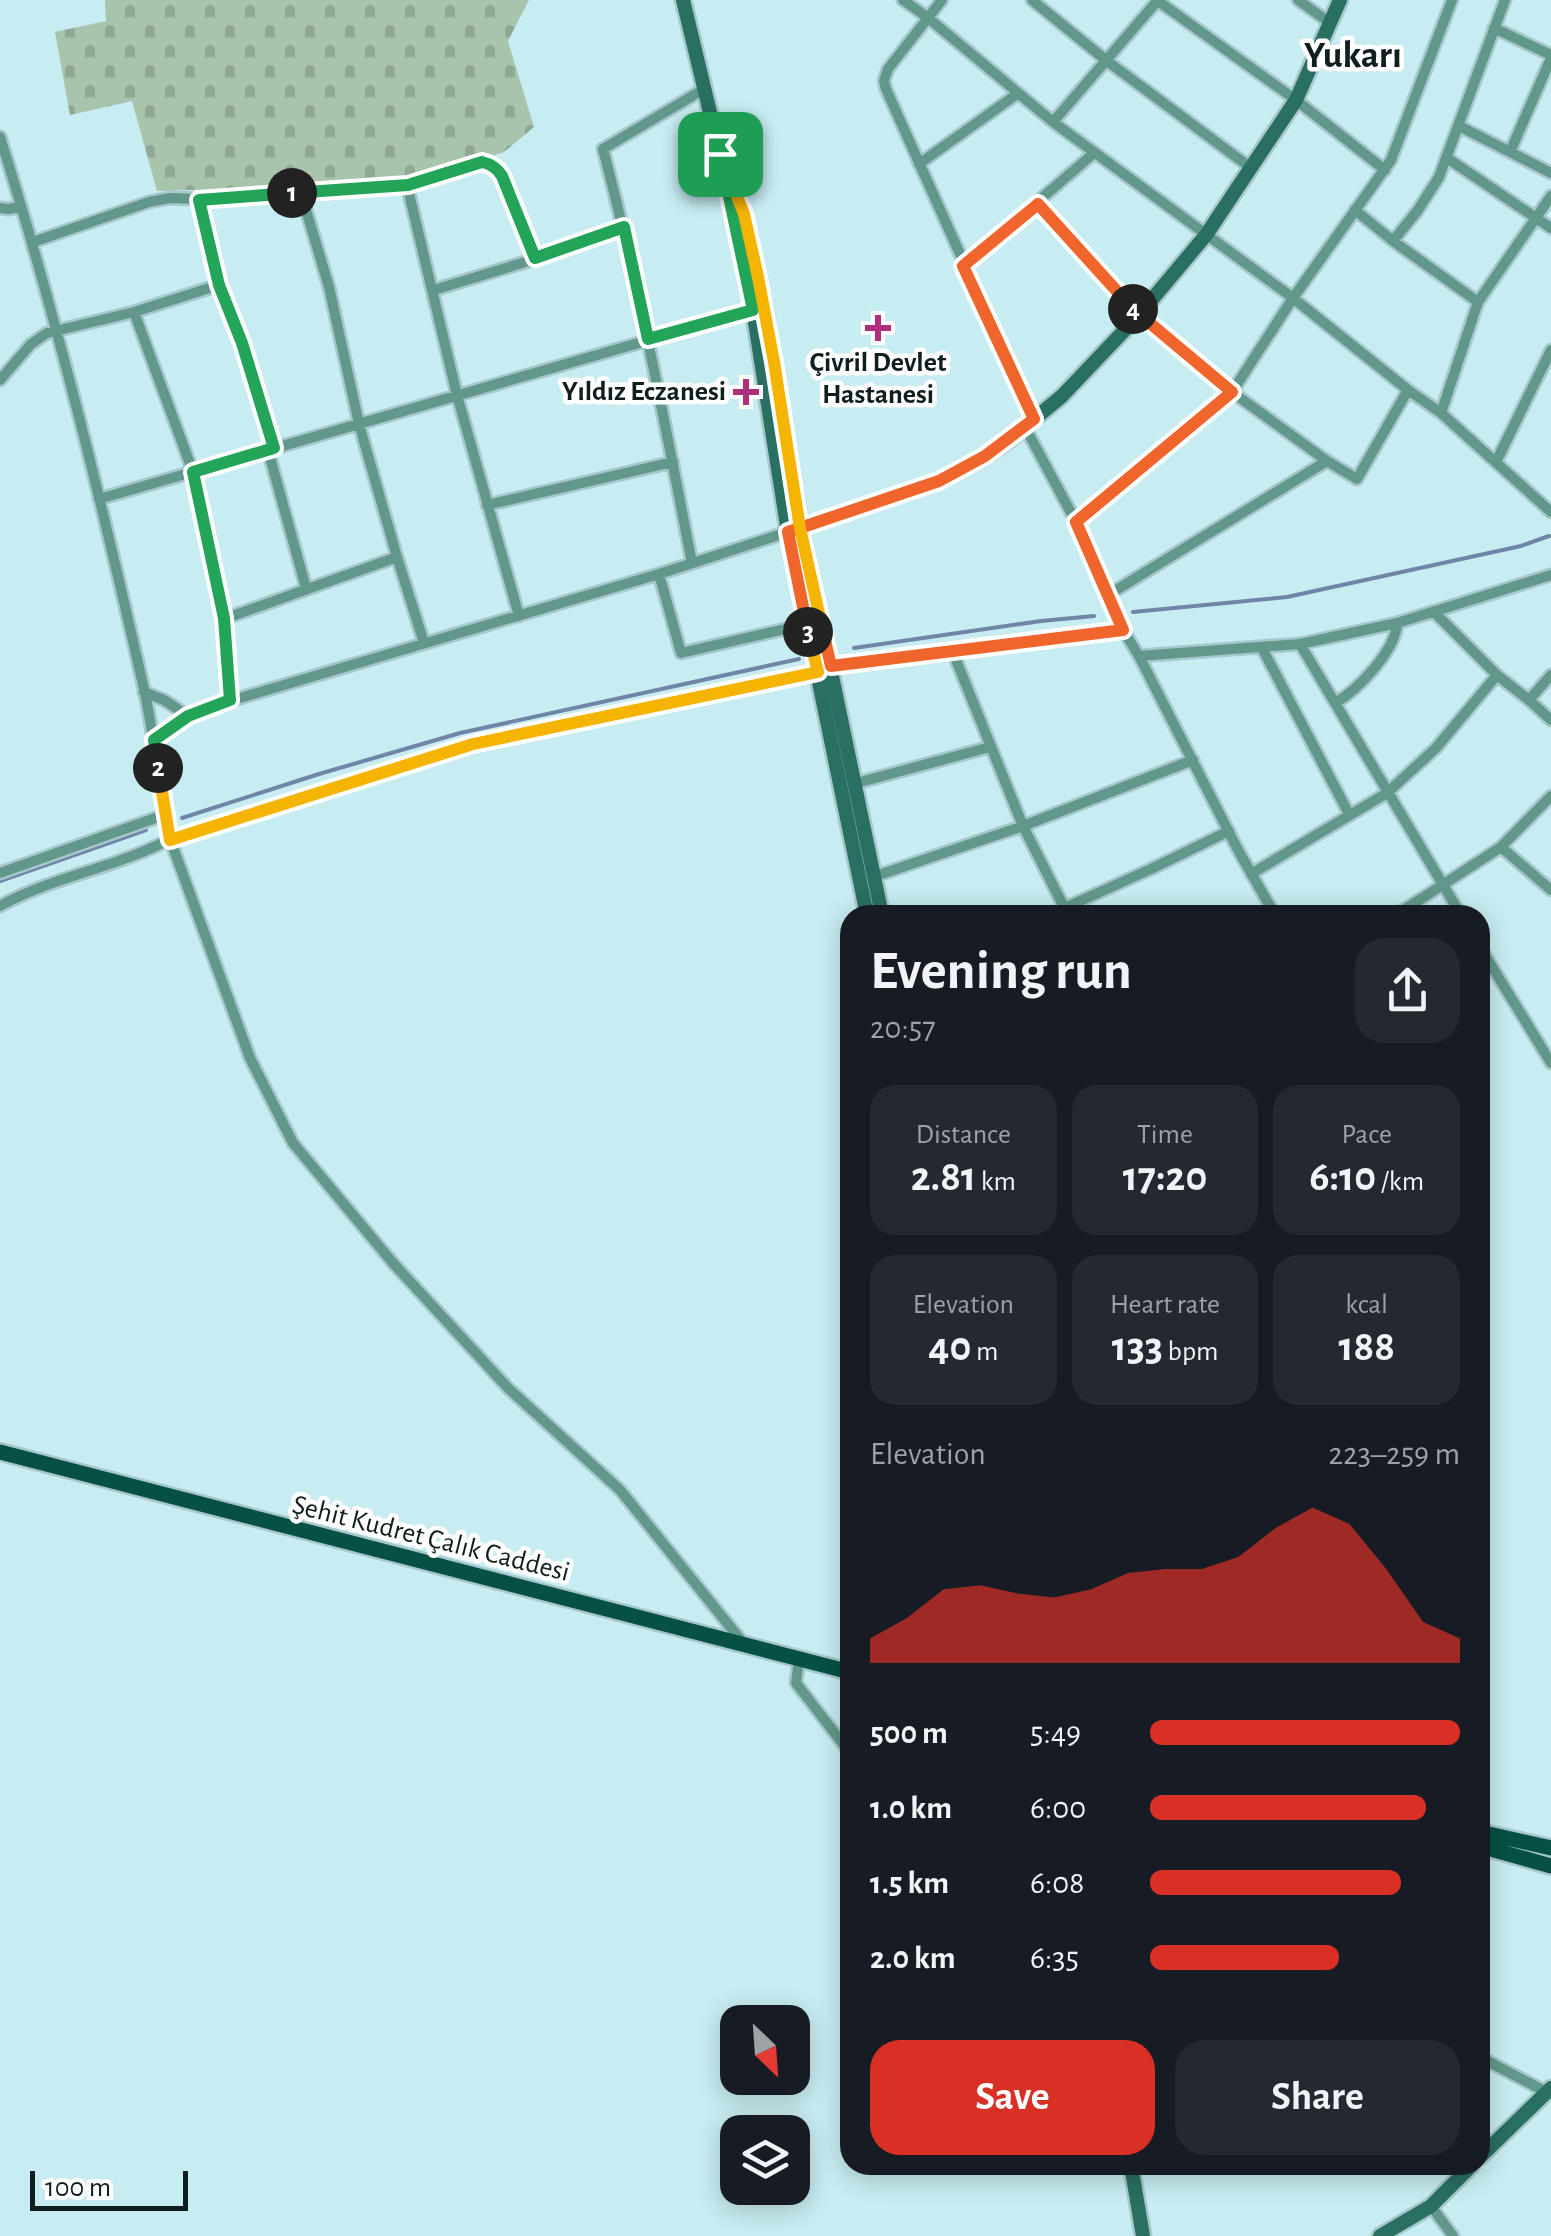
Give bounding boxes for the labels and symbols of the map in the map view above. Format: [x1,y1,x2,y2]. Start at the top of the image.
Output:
district label: Yukarı [1304,37,1402,75]
pin [678,112,763,197]
pin: 1 [267,168,317,218]
pin: 4 [1108,284,1158,334]
marker: Çivril Devlet Hastanesi [865,315,891,341]
place label: Çivril Devlet Hastanesi [810,349,947,409]
place label: Yıldız Eczanesi [562,378,726,406]
marker: Yıldız Eczanesi [735,381,757,403]
pin: 3 [783,607,833,657]
pin: 2 [133,743,183,793]
street label: Şehit Kudret Çalık Caddesi [290,1491,572,1587]
north arrow [720,2005,810,2095]
scale bar [30,2166,188,2210]

